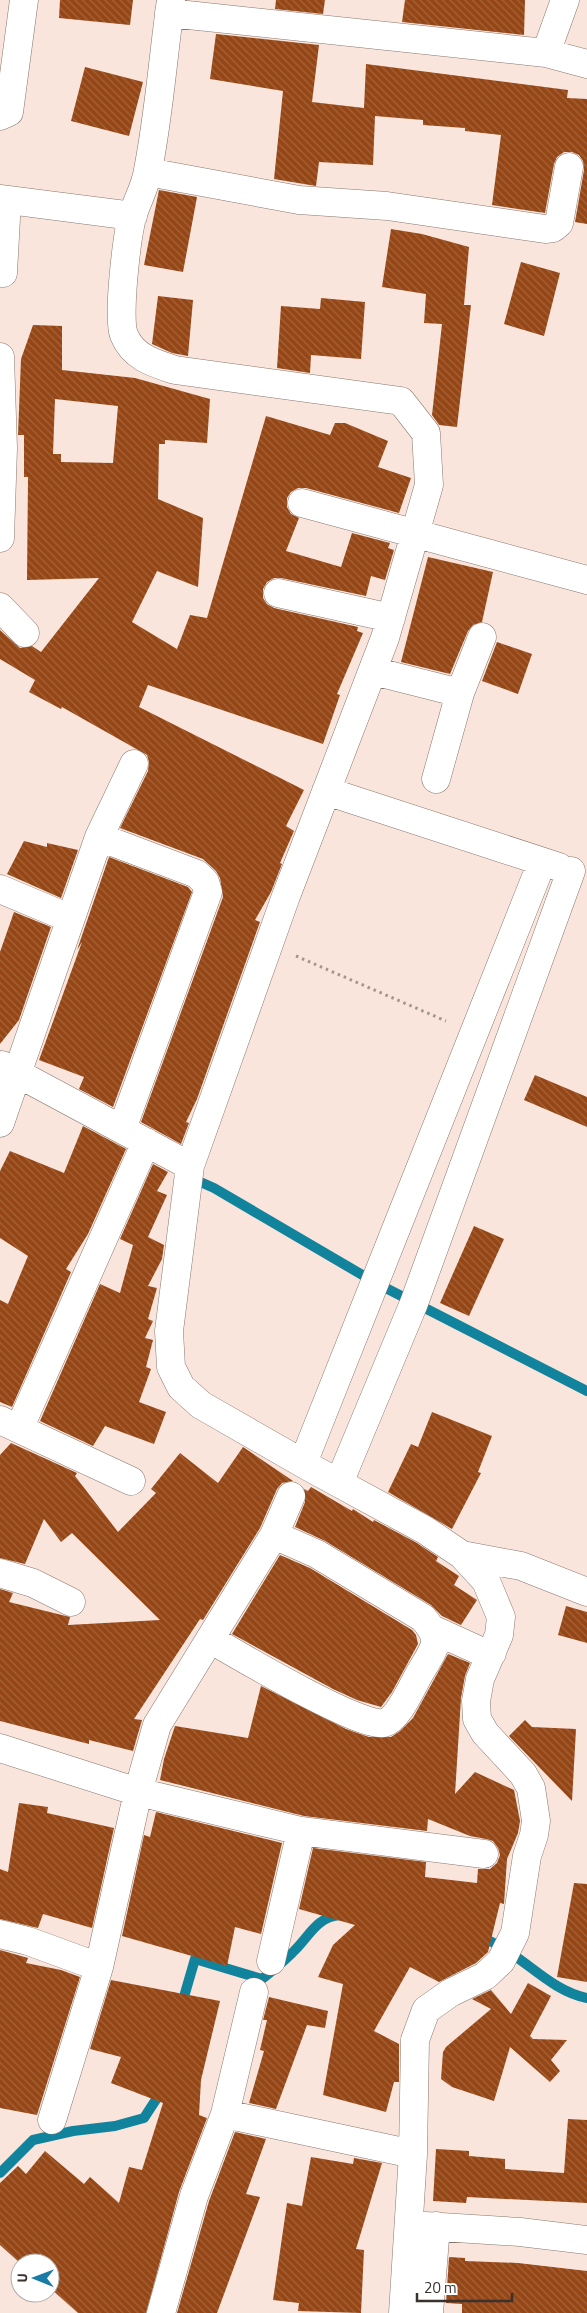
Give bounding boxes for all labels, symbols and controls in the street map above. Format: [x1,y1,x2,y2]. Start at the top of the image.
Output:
north arrow [10,2253,60,2303]
scale bar [417,2270,512,2302]
text: U [11,2273,32,2283]
text: 20 m [424,2276,457,2299]

